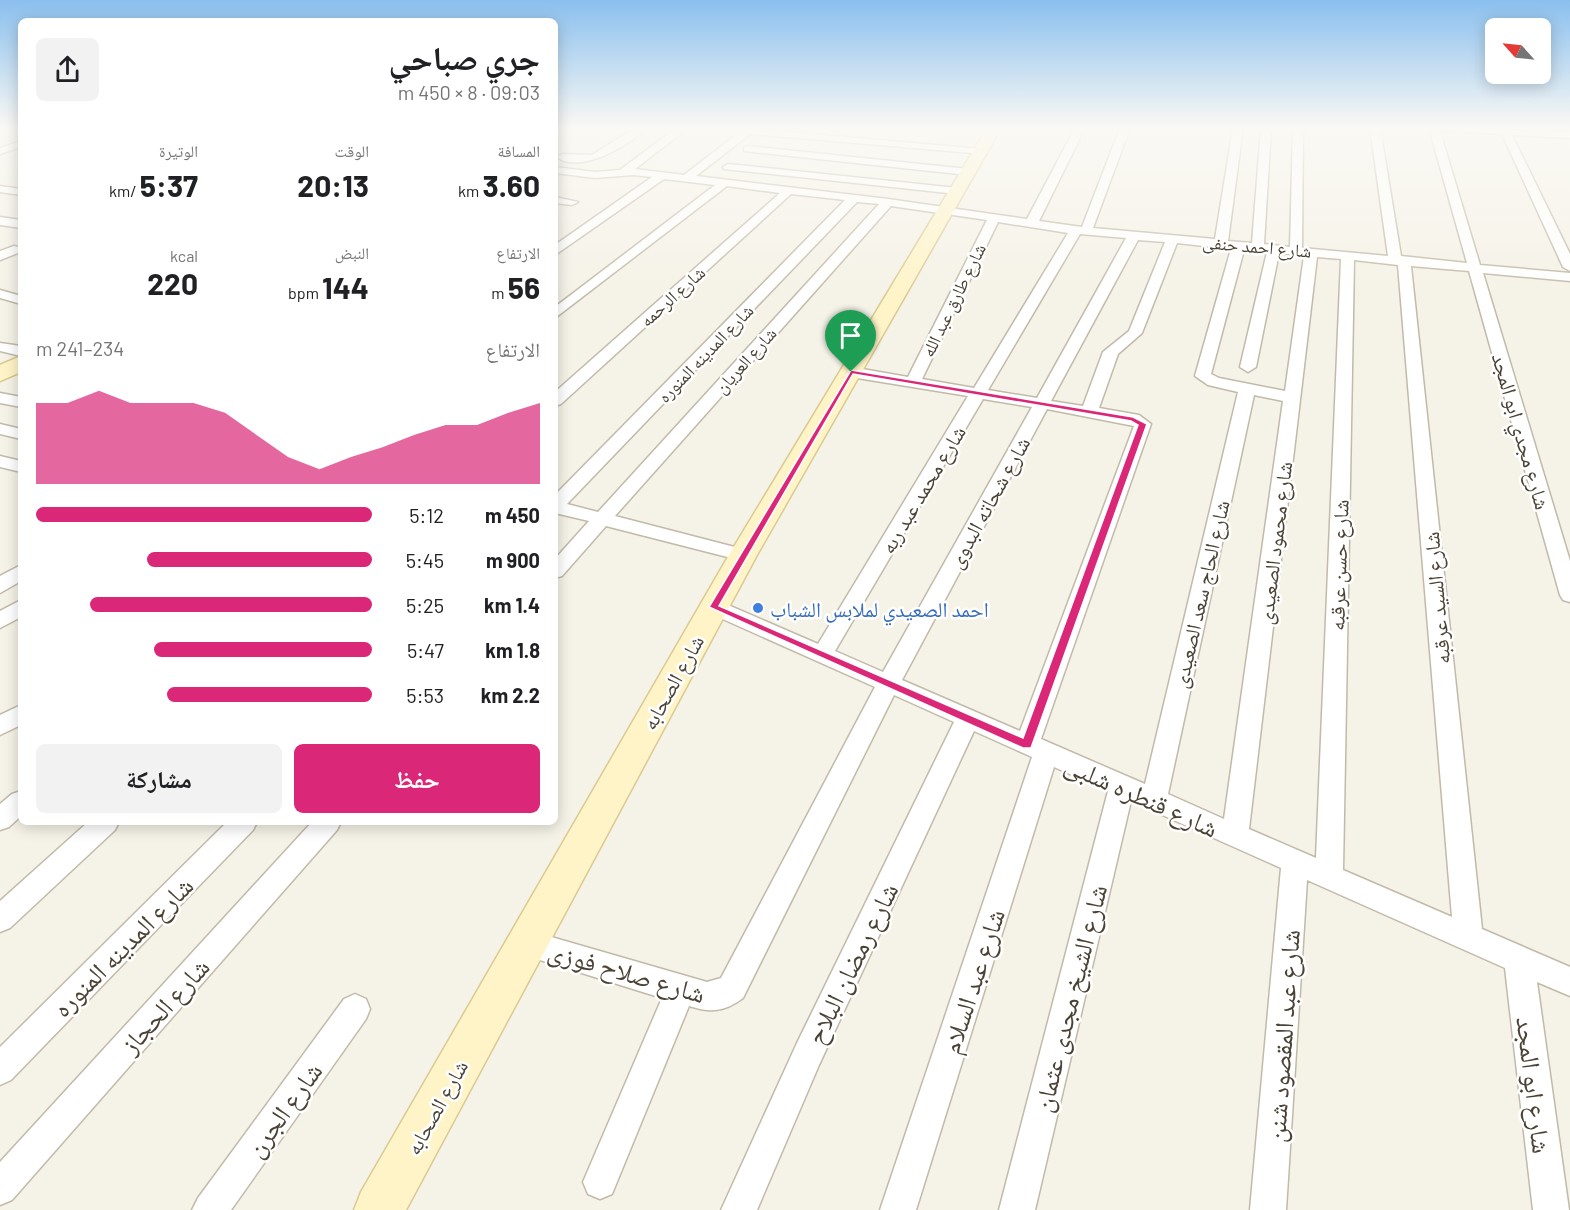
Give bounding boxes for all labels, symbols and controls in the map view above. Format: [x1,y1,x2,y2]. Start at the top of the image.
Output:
north arrow [1485,18,1551,84]
map controls [1485,18,1551,84]
text: جري صباحي [388,37,540,77]
button: share [36,38,99,101]
text: 09:03 · 8 × 450 m [398,80,540,104]
text: الوتيرة [159,141,198,160]
text: الوقت [335,141,369,160]
text: المسافة [498,141,540,160]
text: 5:37 [140,167,198,203]
text: 20:13 [297,167,369,203]
text: 3.60 [482,167,540,203]
text: /km [109,181,140,200]
text: km [458,181,482,200]
street label: شارع احمد حنفى [1202,230,1312,263]
street label: شارع طارق عبد الله [916,240,991,361]
text: النبض [335,243,369,262]
text: الارتفاع [496,243,540,262]
text: kcal [170,246,198,265]
street label: شارع الرحمه [635,261,710,332]
text: 220 [147,265,198,301]
text: 144 [322,269,369,305]
text: 56 [508,269,540,305]
text: bpm [288,283,322,302]
text: m [491,283,508,302]
street label: شارع المدينه المنوره [652,299,758,408]
pin [825,310,876,372]
icon: arrive [834,319,867,352]
street label: شارع العريان [709,322,781,398]
text: 234–241 m [36,336,124,360]
text: الارتفاع [485,337,540,361]
street label: شارع مجدي ابو المجد [1483,350,1556,514]
street label: شارع محمد عبد ربه [874,421,972,559]
street label: شارع شحاته البدوى [942,432,1036,573]
street label: شارع محمود الصعيدى [1252,460,1298,626]
street label: شارع الحاج سعد الصعيدى [1166,498,1236,691]
street label: شارع حسن عرقبه [1323,499,1355,631]
text: 5:12 [409,503,444,527]
text: 450 m [485,503,540,527]
street label: شارع السيد عرقبه [1418,531,1456,665]
text: 5:45 [406,548,444,572]
text: 900 m [486,548,540,572]
text: 5:25 [406,593,444,617]
text: 1.4 km [484,593,540,617]
place label: احمد الصعيدي لملابس الشباب [770,596,989,626]
marker: احمد الصعيدي لملابس الشباب [751,601,765,615]
street label: شارع الصحابه [636,630,710,735]
text: 5:47 [407,638,444,662]
text: 1.8 km [485,638,540,662]
text: 5:53 [406,683,444,707]
text: 2.2 km [481,683,540,707]
button: مشاركة [36,744,282,813]
button: حفظ [294,744,540,813]
street label: شارع قنطره شلبى [1060,747,1224,844]
street label: شارع المدينه المنوره [45,869,200,1024]
street label: شارع رمضان البلاح [799,877,905,1050]
street label: شارع الشيخ مجدى عثمان [1026,881,1115,1116]
street label: شارع عبد السلام [934,905,1014,1059]
street label: شارع عبد المقصود شنن [1259,928,1307,1144]
street label: شارع صلاح فوزى [544,934,709,1010]
street label: شارع الحجاز [112,951,216,1061]
street label: شارع ابو المجد [1509,1015,1559,1155]
street label: شارع الصحابه [400,1055,474,1160]
street label: شارع الجرن [238,1056,329,1164]

